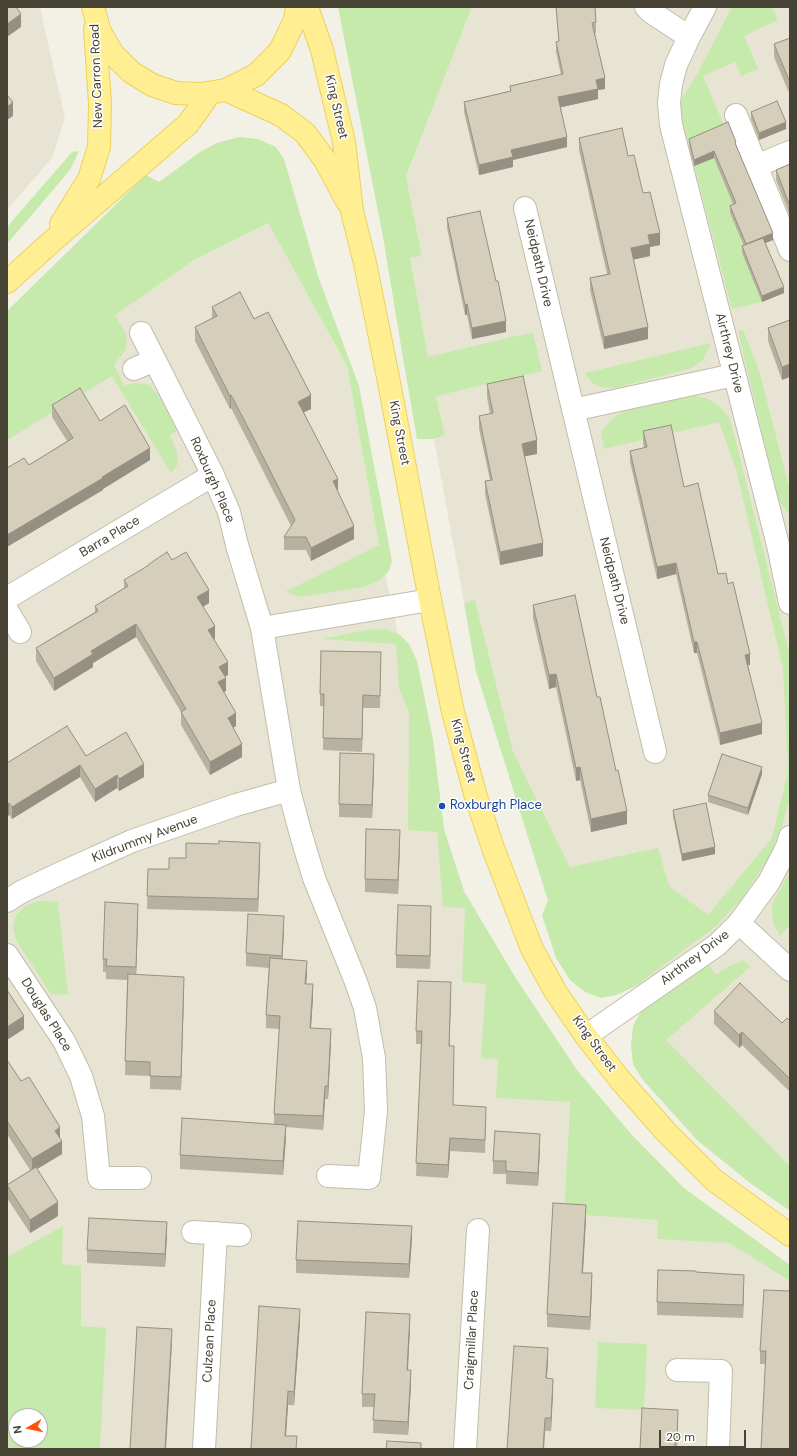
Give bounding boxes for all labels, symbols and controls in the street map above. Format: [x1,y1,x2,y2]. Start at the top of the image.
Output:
street label: New Carron Road [87,24,107,128]
street label: King Street [321,73,351,141]
street label: Neidpath Drive [520,218,556,308]
street label: Airthrey Drive [711,311,747,395]
street label: King Street [385,399,413,467]
street label: Roxburgh Place [186,435,238,525]
street label: Barra Place [77,513,143,561]
street label: Neidpath Drive [596,536,632,626]
street label: King Street [447,717,479,785]
place label: Roxburgh Place [450,798,542,814]
marker: Roxburgh Place [437,801,447,811]
street label: Kildrummy Avenue [90,812,200,866]
street label: Airthrey Drive [657,927,733,989]
street label: Douglas Place [17,975,75,1055]
street label: King Street [568,1013,620,1075]
street label: Craigmillar Place [462,1290,482,1390]
street label: Culzean Place [200,1299,220,1383]
north arrow [8,1408,48,1448]
scale bar [661,1422,748,1448]
text: N [10,1425,25,1435]
text: 20 m [666,1429,695,1445]

